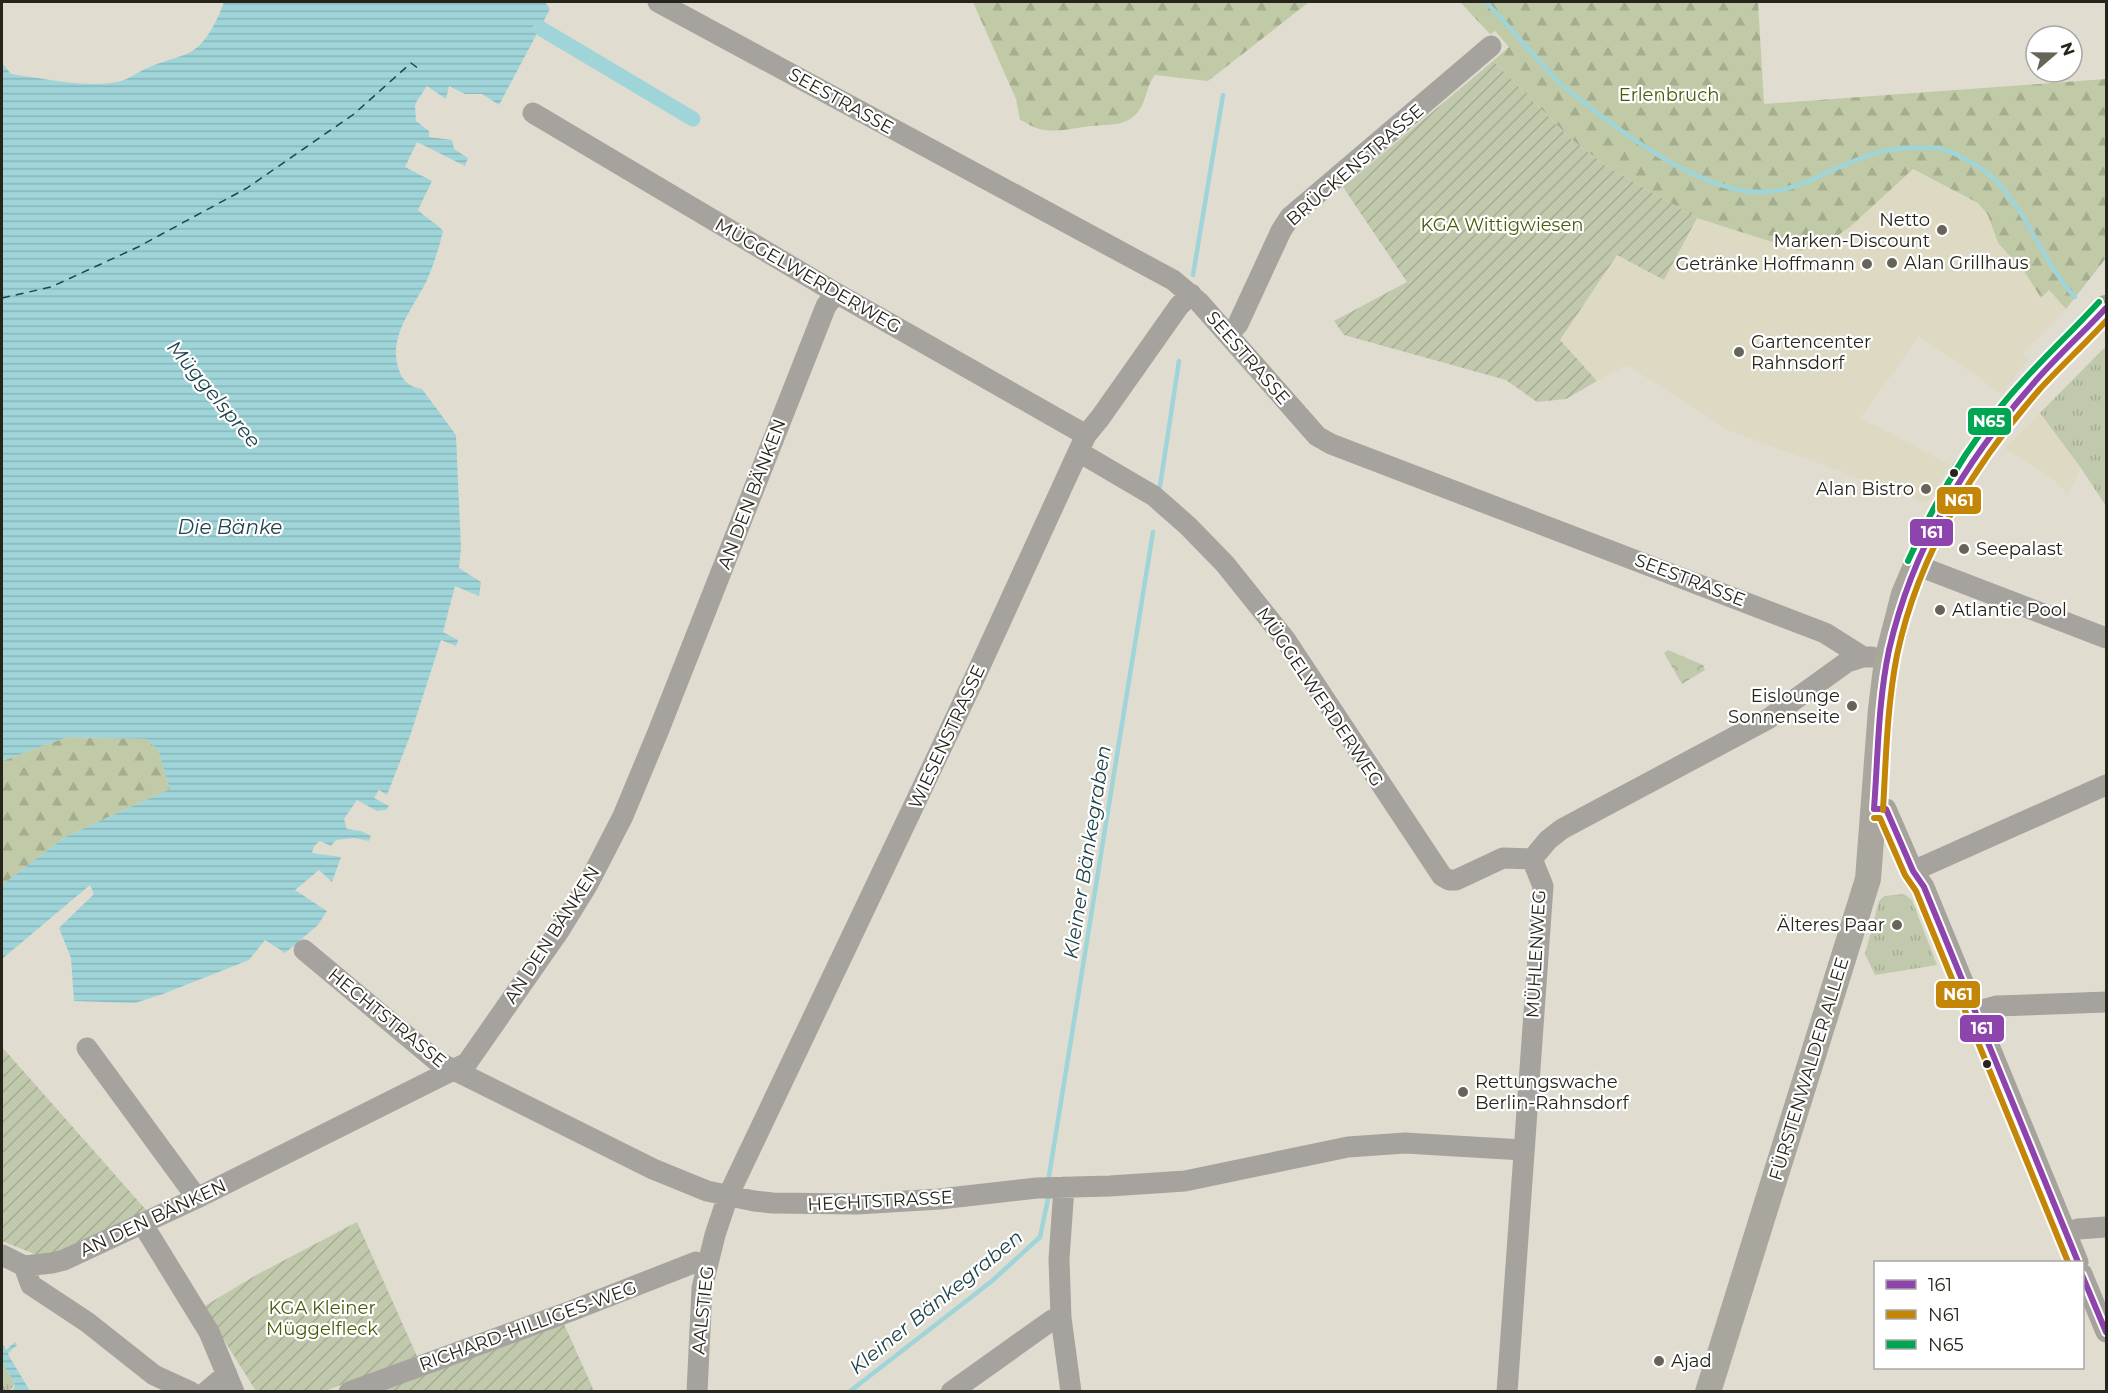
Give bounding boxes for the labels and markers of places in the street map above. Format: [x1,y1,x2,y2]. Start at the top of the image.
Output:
place label: Netto Marken-Discount [1773,209,1930,252]
marker: Netto Marken-Discount [1935,223,1949,237]
place label: Alan Grillhaus [1904,252,2029,274]
place label: Getränke Hoffmann [1675,253,1855,275]
marker: Alan Grillhaus [1885,256,1899,270]
marker: Getränke Hoffmann [1860,257,1874,271]
place label: Gartencenter Rahnsdorf [1751,331,1871,374]
marker: Gartencenter Rahnsdorf [1732,345,1746,359]
unlabelled marker [1948,467,1960,479]
place label: Alan Bistro [1816,478,1914,500]
marker: Alan Bistro [1919,482,1933,496]
place label: Seepalast [1976,538,2063,560]
marker: Seepalast [1957,542,1971,556]
place label: Atlantic Pool [1952,599,2067,621]
marker: Atlantic Pool [1933,603,1947,617]
place label: Eislounge Sonnenseite [1728,685,1840,728]
marker: Eislounge Sonnenseite [1845,699,1859,713]
place label: Älteres Paar [1777,914,1885,936]
marker: Älteres Paar [1890,918,1904,932]
unlabelled marker [1981,1058,1993,1070]
place label: Rettungswache Berlin-Rahnsdorf [1475,1071,1630,1114]
marker: Rettungswache Berlin-Rahnsdorf [1456,1085,1470,1099]
place label: Ajad [1671,1350,1712,1372]
marker: Ajad [1652,1354,1666,1368]

